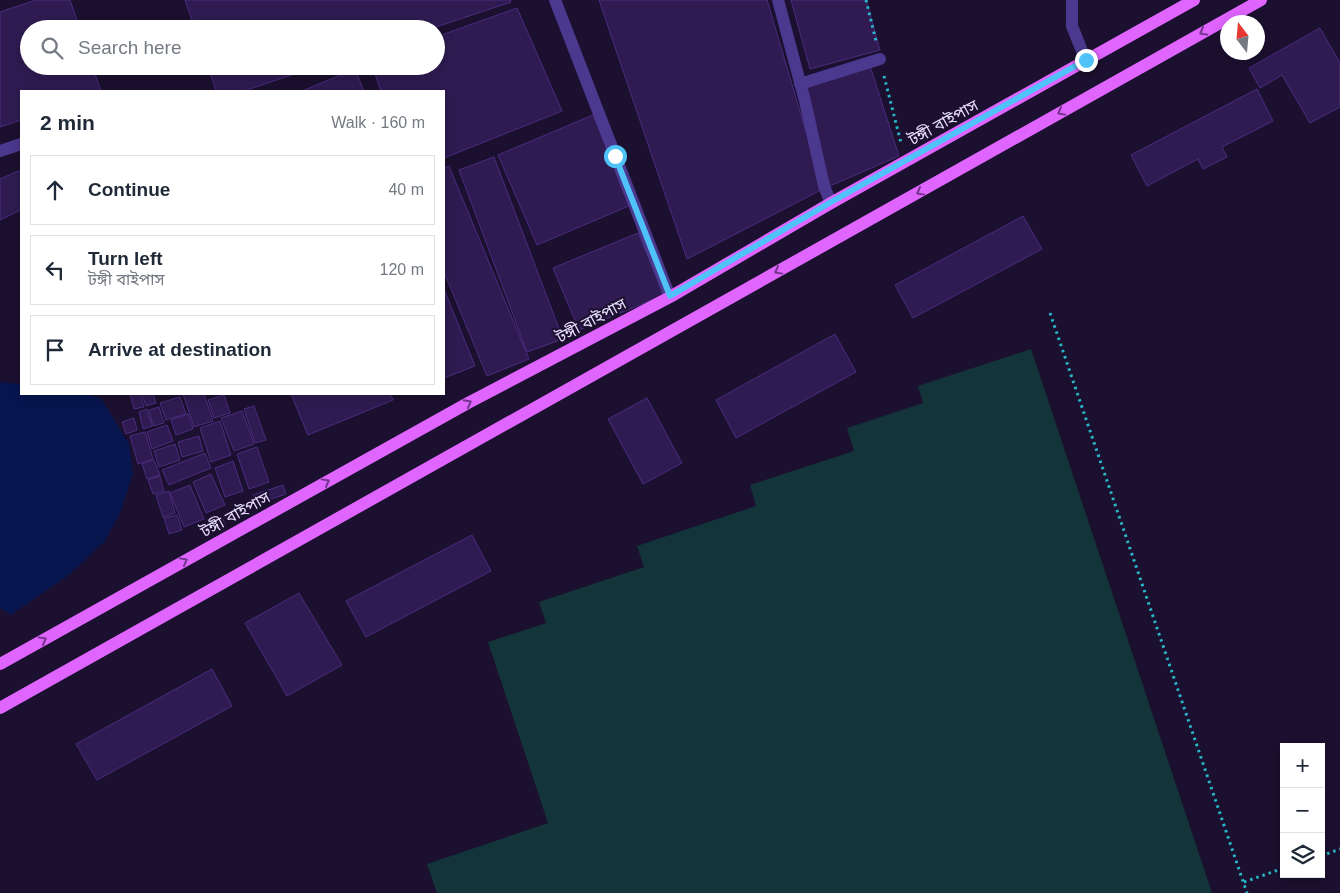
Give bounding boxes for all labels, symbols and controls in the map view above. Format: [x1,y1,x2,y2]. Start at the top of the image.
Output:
north arrow [1220,15,1265,60]
search box [20,20,445,75]
one-way arrow [1199,26,1208,36]
icon: search [38,34,66,62]
text: Search here [78,37,182,58]
route end [1075,49,1098,72]
street label: টঙ্গী বাইপাস [904,95,982,149]
one-way arrow [1058,106,1067,116]
text: 2 min [40,111,95,134]
text: Walk · 160 m [331,114,425,131]
route start [604,145,627,168]
icon: ahead [41,176,69,204]
text: Continue [88,179,170,200]
text: 40 m [388,181,424,198]
one-way arrow [916,185,925,195]
text: Turn left [88,248,163,269]
icon: left [41,256,69,284]
text: 120 m [380,261,424,278]
one-way arrow [774,265,783,275]
text: টঙ্গী বাইপাস [88,271,165,288]
street label: টঙ্গী বাইপাস [552,294,630,346]
icon: arrive [41,336,69,364]
text: Arrive at destination [88,339,272,360]
one-way arrow [463,399,472,409]
one-way arrow [321,478,330,488]
street label: টঙ্গী বাইপাস [196,487,274,541]
one-way arrow [179,557,188,567]
one-way arrow [37,637,46,647]
map controls [1280,743,1325,878]
button: + [1280,743,1325,788]
button: − [1280,788,1325,833]
button: layers [1280,833,1325,878]

